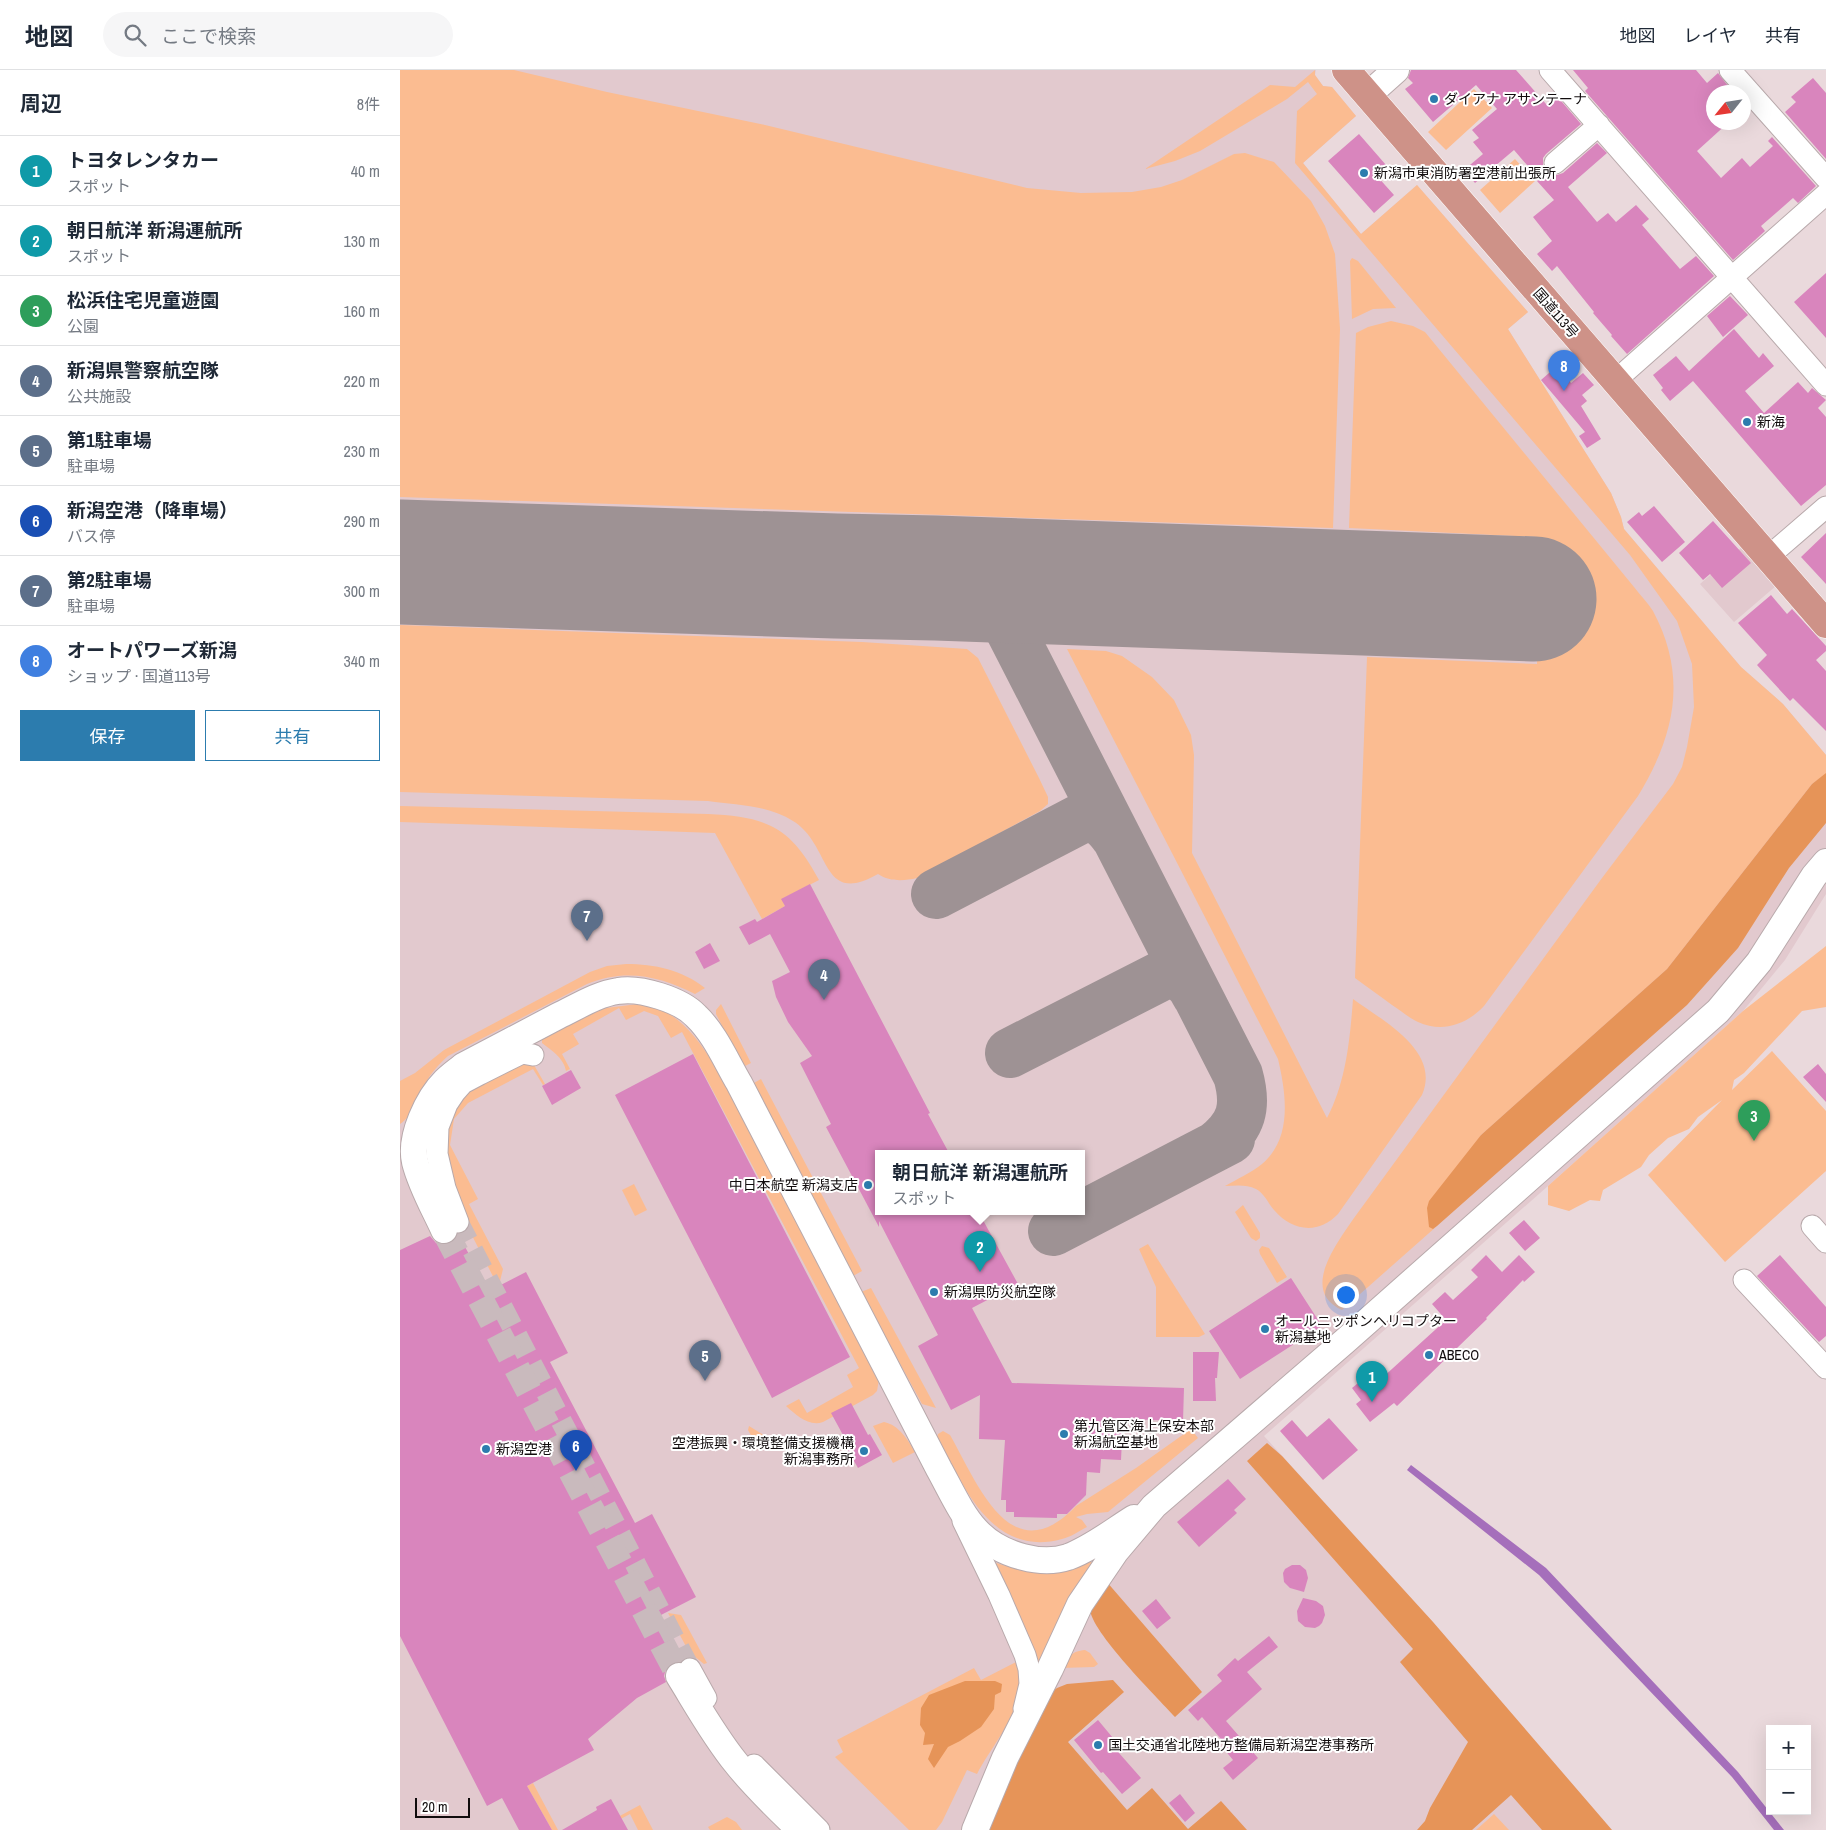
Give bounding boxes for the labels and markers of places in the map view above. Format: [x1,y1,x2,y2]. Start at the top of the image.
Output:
place label: ダイアナ アサンテーナ [1444,90,1587,108]
marker: ダイアナ アサンテーナ [1428,93,1440,105]
place label: 新潟市東消防署空港前出張所 [1374,164,1556,182]
marker: 新潟市東消防署空港前出張所 [1358,167,1370,179]
pin: 8 [1548,350,1580,391]
place label: 新海 [1757,413,1785,431]
marker: 新海 [1741,416,1753,428]
pin: 7 [571,900,603,941]
pin: 4 [808,959,840,1000]
pin: 3 [1738,1100,1770,1141]
place label: 中日本航空 新潟支店 [729,1176,858,1194]
marker: 中日本航空 新潟支店 [862,1179,874,1191]
pin: 2 [964,1231,996,1272]
place label: 新潟県防災航空隊 [944,1283,1056,1301]
marker: 新潟県防災航空隊 [928,1286,940,1298]
place label: オールニッポンヘリコプター 新潟基地 [1275,1312,1457,1346]
marker: オールニッポンヘリコプター 新潟基地 [1259,1323,1271,1335]
pin: 5 [689,1340,721,1381]
place label: ABECO [1438,1346,1479,1364]
marker: ABECO [1423,1349,1435,1361]
pin: 1 [1356,1361,1388,1402]
place label: 第九管区海上保安本部 新潟航空基地 [1074,1417,1214,1451]
marker: 第九管区海上保安本部 新潟航空基地 [1058,1428,1070,1440]
pin: 6 [560,1430,592,1471]
place label: 空港振興・環境整備支援機構 新潟事務所 [672,1434,854,1468]
place label: 新潟空港 [496,1440,552,1458]
marker: 新潟空港 [480,1443,492,1455]
marker: 空港振興・環境整備支援機構 新潟事務所 [858,1445,870,1457]
place label: 国土交通省北陸地方整備局新潟空港事務所 [1108,1736,1374,1754]
marker: 国土交通省北陸地方整備局新潟空港事務所 [1092,1739,1104,1751]

